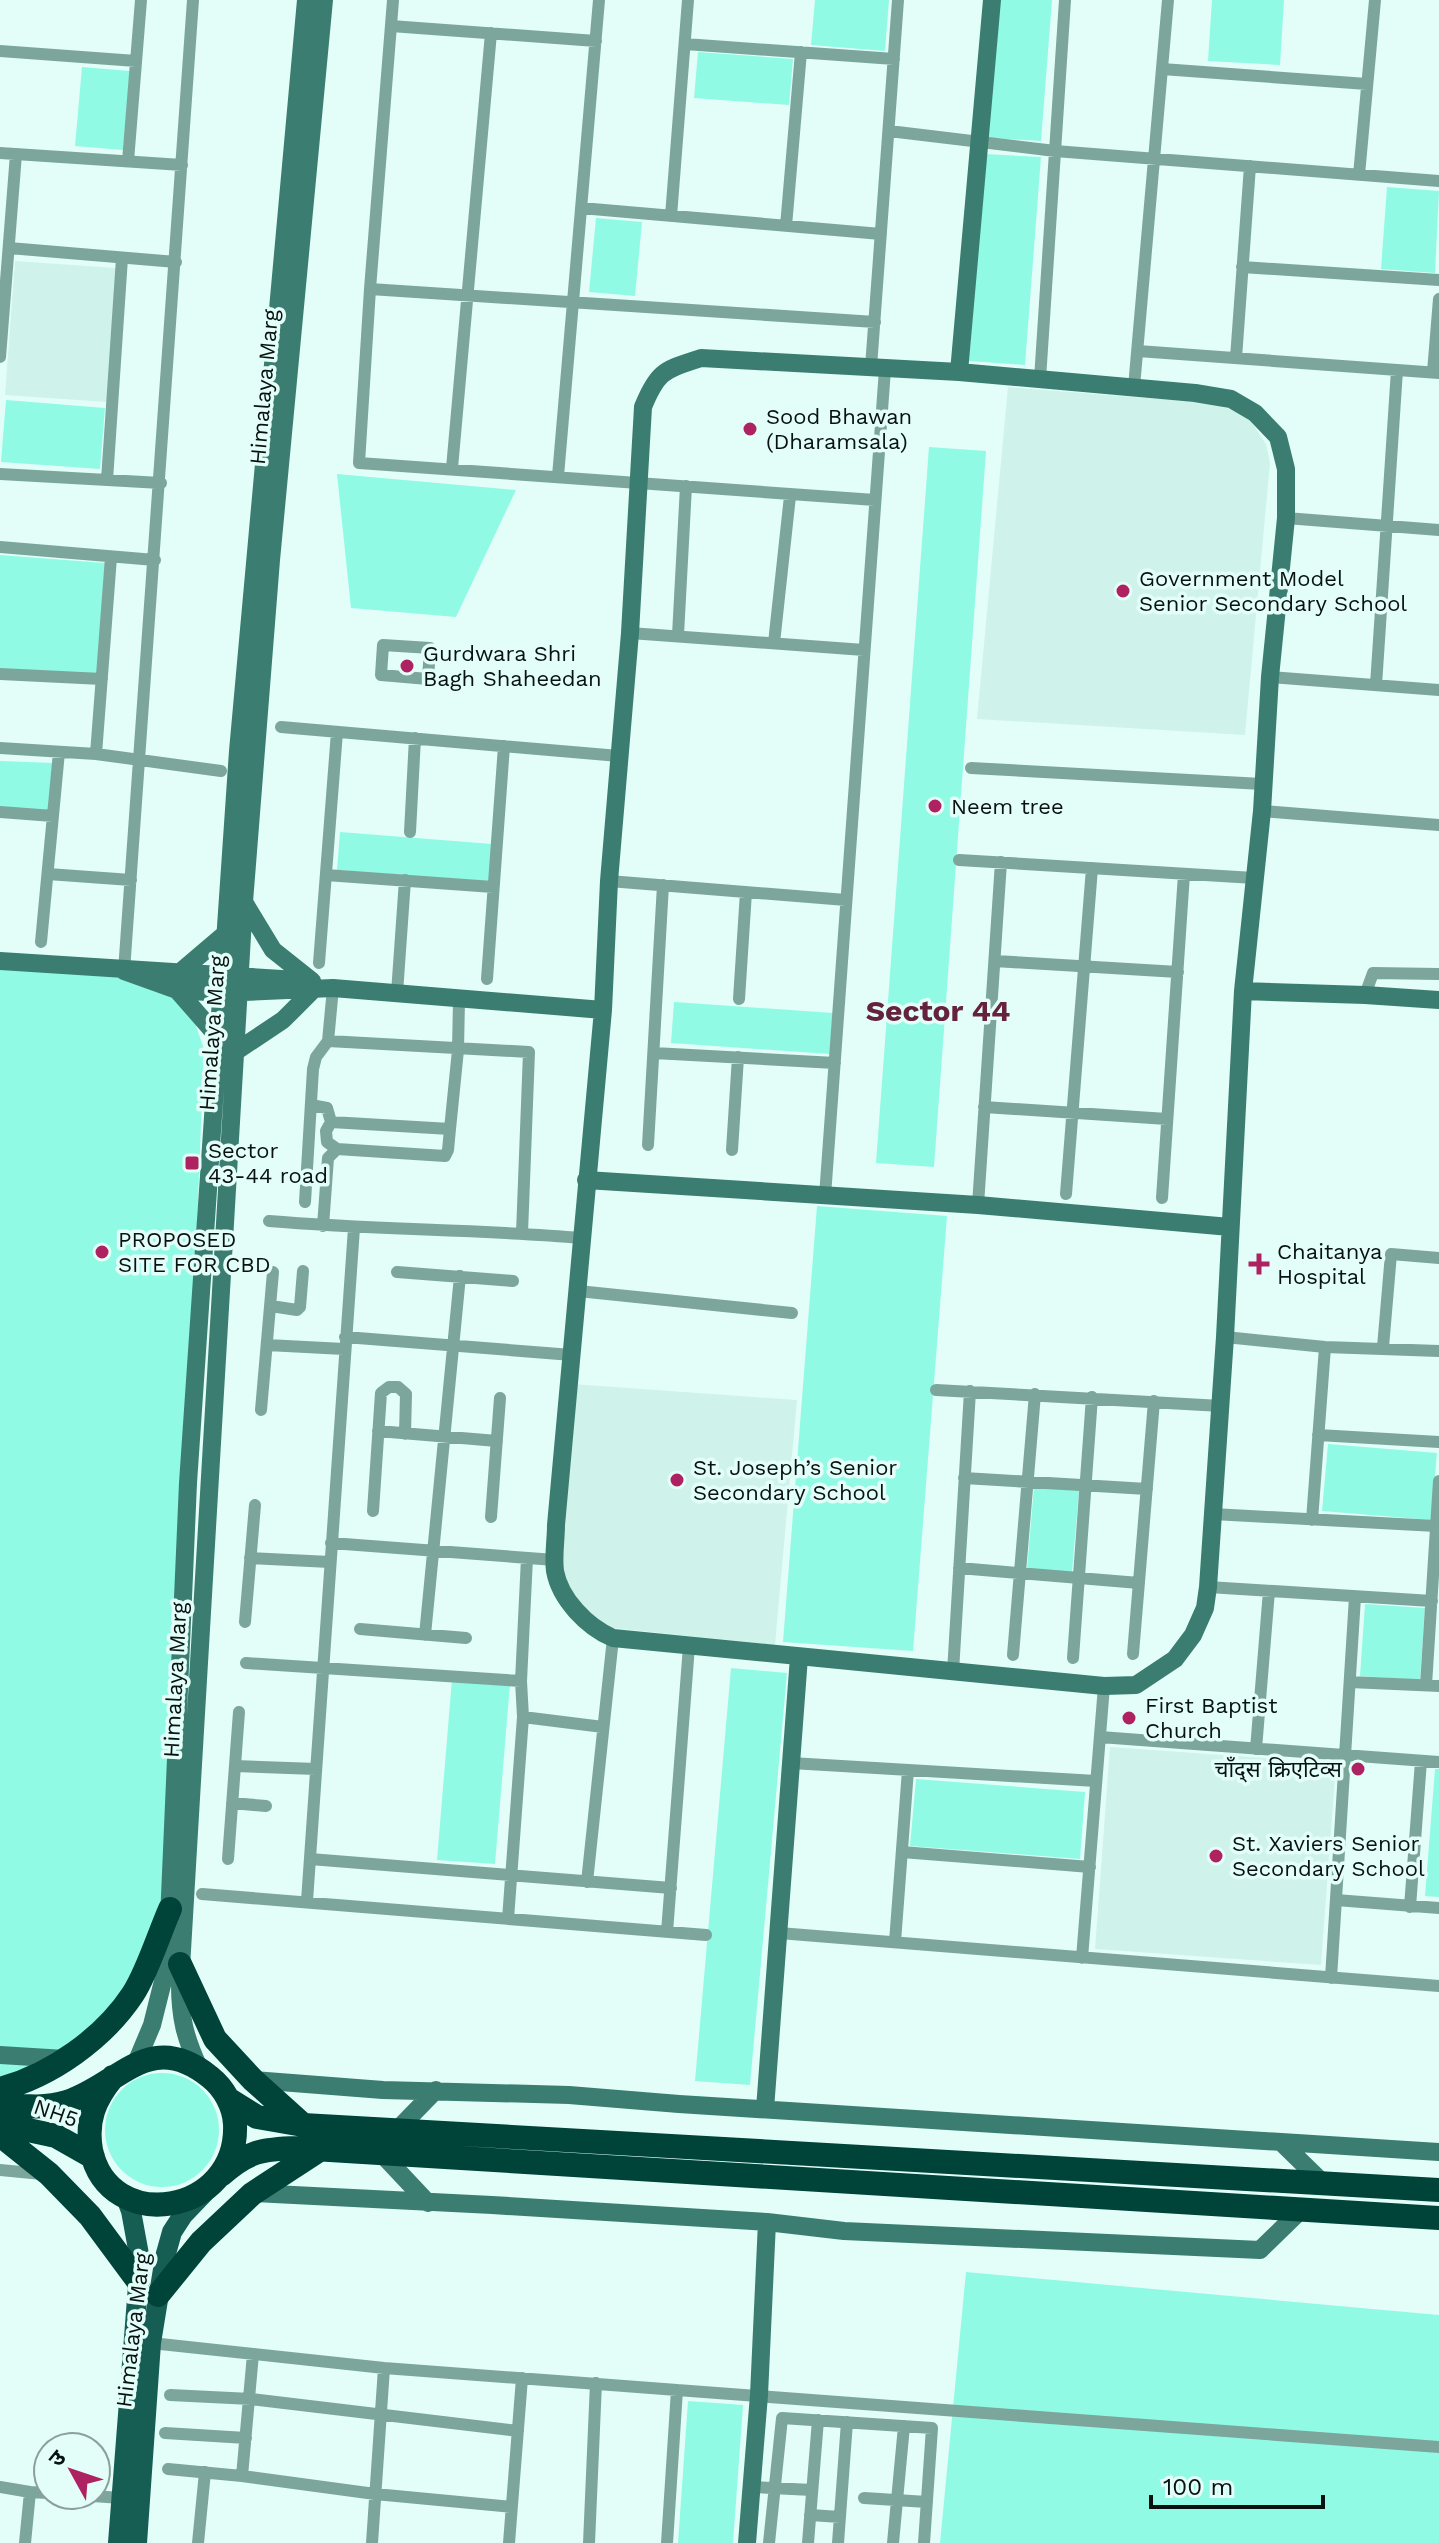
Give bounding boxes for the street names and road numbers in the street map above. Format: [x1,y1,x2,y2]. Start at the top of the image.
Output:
street label: Himalaya Marg [245,308,283,466]
street label: Himalaya Marg [194,954,230,1112]
street label: Himalaya Marg [158,1601,192,1758]
street label: NH5 [31,2094,81,2132]
street label: Himalaya Marg [111,2251,155,2409]

